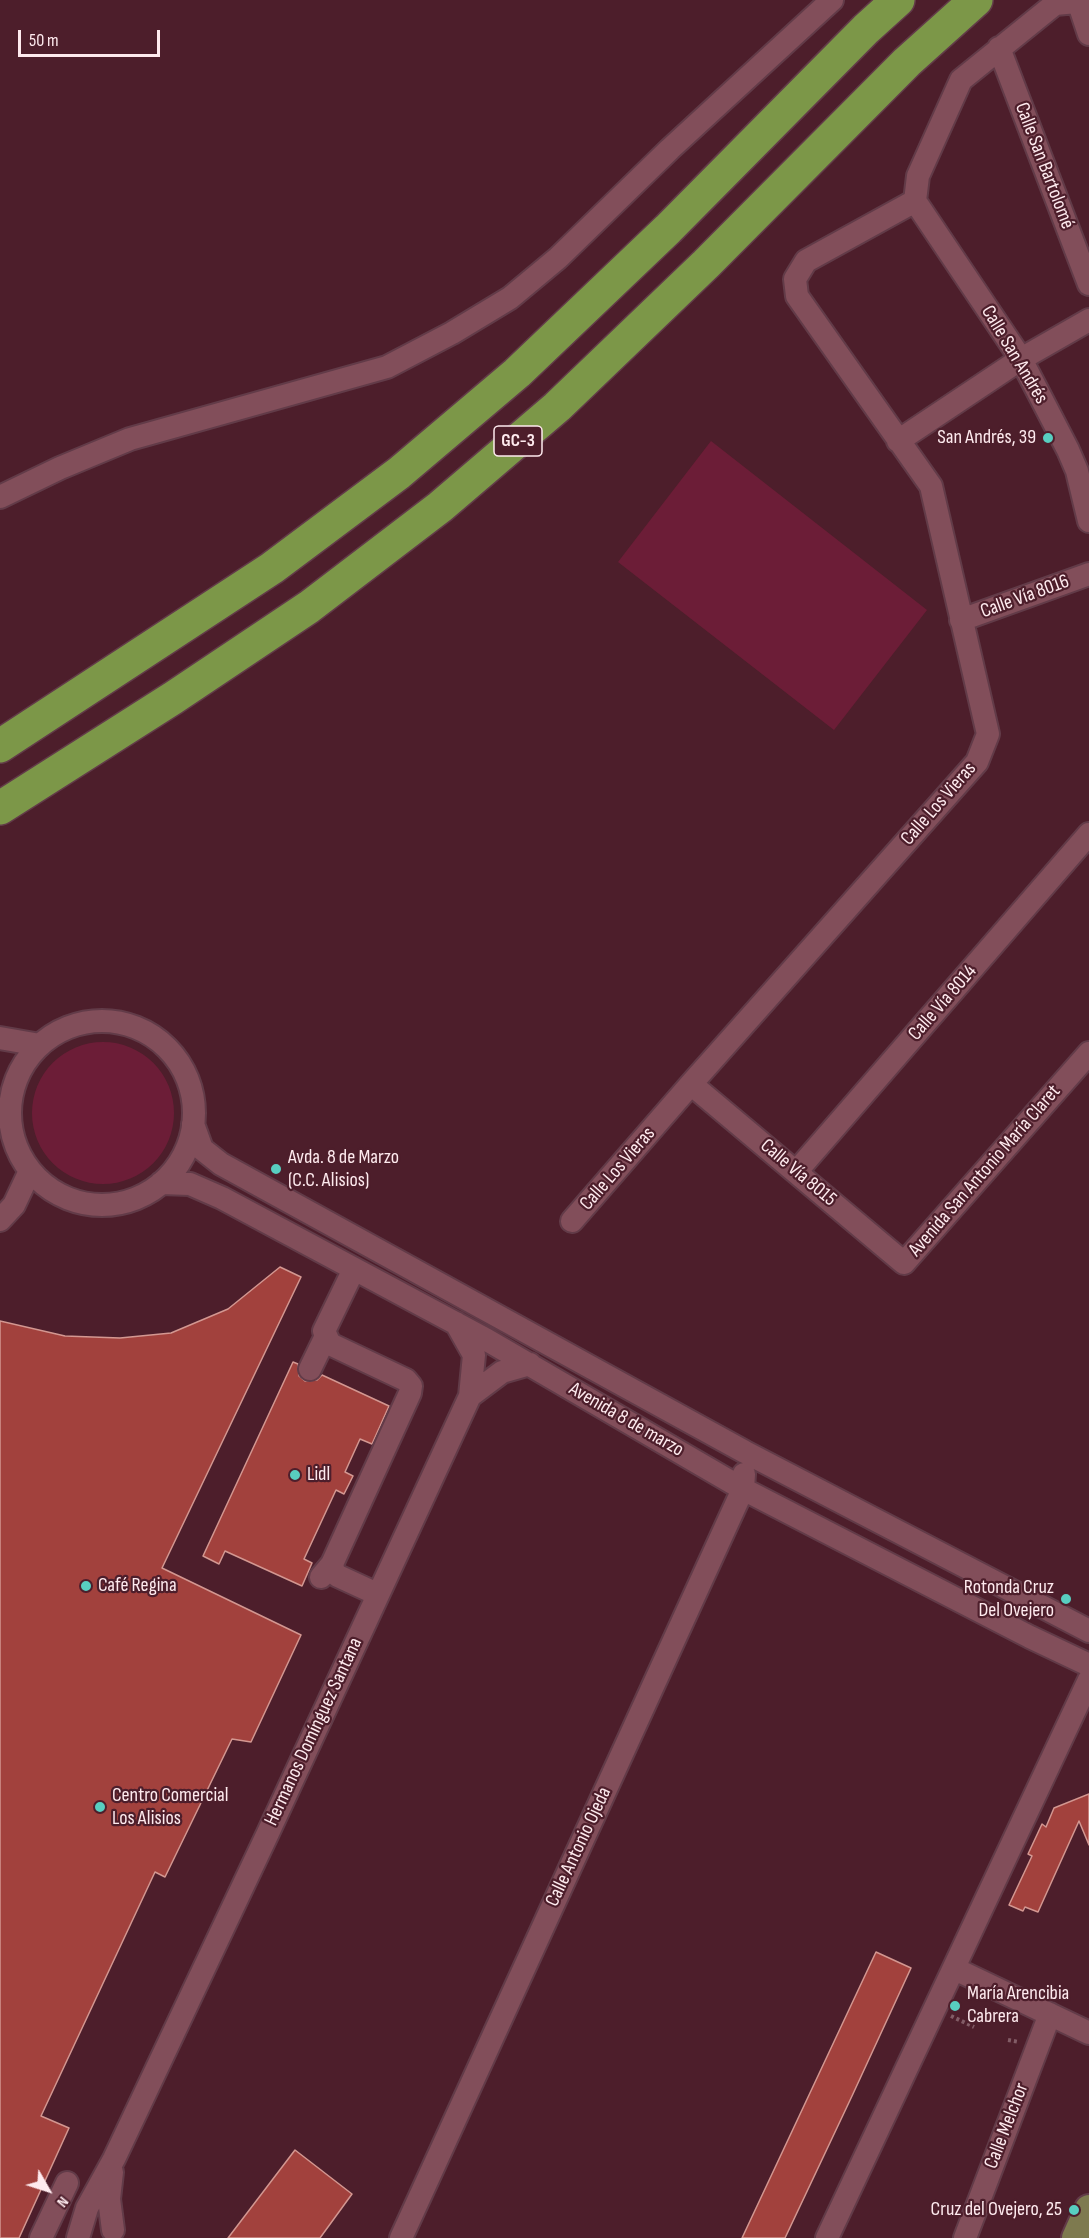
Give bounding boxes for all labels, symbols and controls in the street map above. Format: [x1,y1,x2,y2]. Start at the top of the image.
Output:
scale bar [21,18,164,56]
text: 50 m [29,30,59,51]
street label: Calle San Bartolomé [1009,99,1079,233]
street label: Calle San Andrés [975,302,1053,408]
road number: GC-3 [494,426,542,456]
place label: San Andrés, 39 [937,426,1036,450]
marker: San Andrés, 39 [1041,431,1055,445]
street label: Calle Vía 8016 [977,570,1073,624]
street label: Calle Los Vieras [896,757,982,851]
street label: Calle Vía 8014 [904,960,982,1046]
street label: Avenida San Antonio María Claret [904,1080,1066,1262]
street label: Calle Los Vieras [575,1122,661,1216]
street label: Calle Vía 8015 [755,1134,841,1212]
place label: Avda. 8 de Marzo (C.C. Alisios) [288,1146,399,1193]
marker: Avda. 8 de Marzo (C.C. Alisios) [269,1162,283,1176]
street label: Avenida 8 de marzo [564,1377,688,1463]
place label: Lidl [307,1463,330,1487]
marker: Lidl [288,1468,302,1482]
place label: Café Regina [98,1574,177,1598]
place label: Rotonda Cruz Del Ovejero [964,1576,1054,1623]
marker: Café Regina [79,1579,93,1593]
marker: Rotonda Cruz Del Ovejero [1059,1592,1073,1606]
street label: Hermanos Domínguez Santana [260,1634,368,1830]
place label: Centro Comercial Los Alisios [112,1784,229,1831]
street label: Calle Antonio Ojeda [541,1784,617,1910]
marker: Centro Comercial Los Alisios [93,1800,107,1814]
place label: María Arencibia Cabrera [967,1982,1069,2029]
marker: María Arencibia Cabrera [948,1999,962,2013]
street label: Calle Melchor [980,2080,1034,2172]
north arrow [18,2160,78,2220]
text: N [52,2192,72,2211]
place label: Cruz del Ovejero, 25 [931,2198,1062,2222]
marker: Cruz del Ovejero, 25 [1067,2203,1081,2217]

